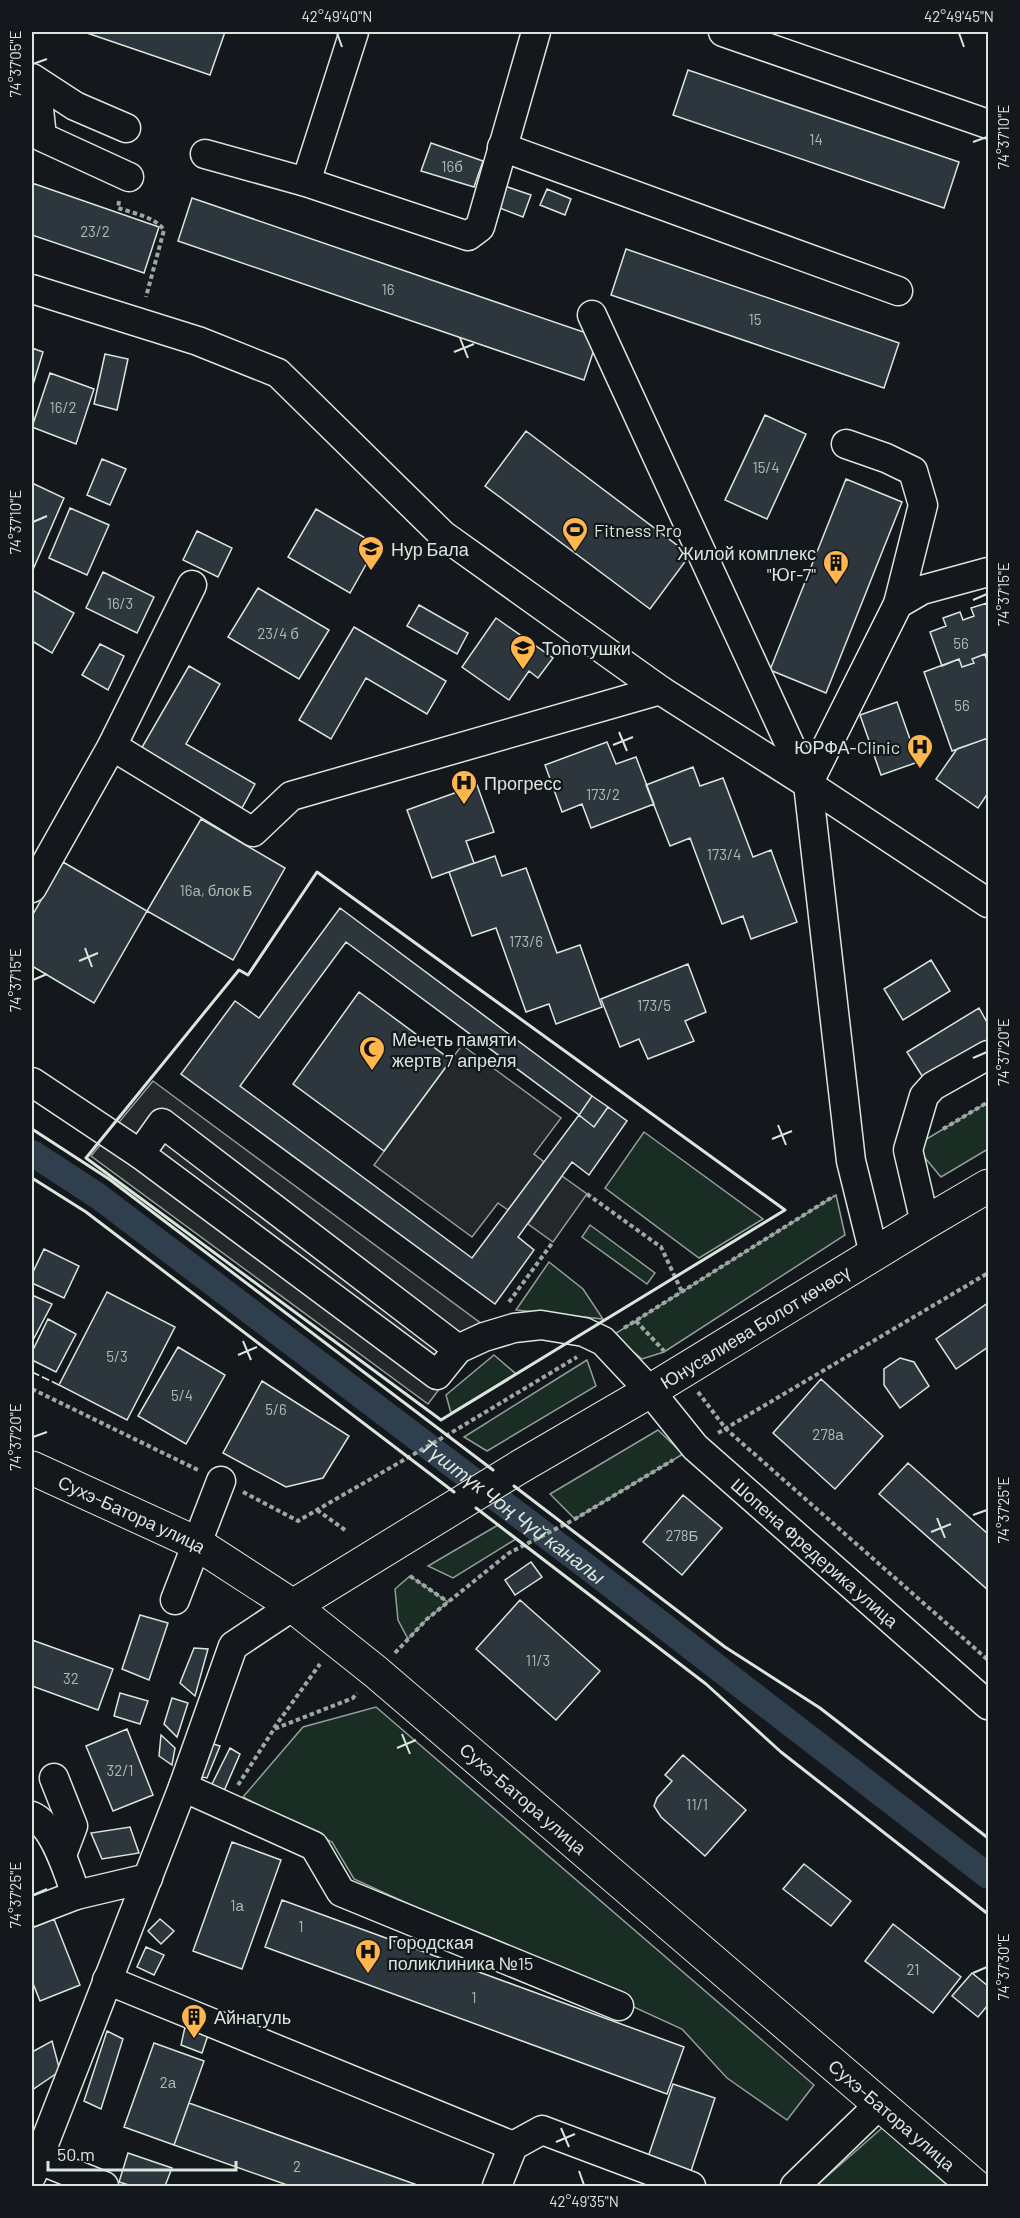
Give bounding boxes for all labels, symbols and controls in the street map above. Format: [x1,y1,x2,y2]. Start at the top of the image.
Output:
text: 42°49'40"N [302,7,372,25]
text: 42°49'45"N [924,7,994,25]
text: 74°37'05"E [6,30,24,98]
text: 74°37'10"E [994,105,1012,169]
house number: 14 [809,130,823,148]
house number: 16б [441,157,463,175]
house number: 23/2 [80,222,110,240]
house number: 16 [382,280,394,298]
house number: 15 [749,310,761,328]
house number: 16/2 [49,398,77,416]
house number: 15/4 [752,458,780,476]
text: 74°37'10"E [6,490,24,554]
sports icon: Fitness Pro [560,515,590,553]
place label: Fitness Pro [594,519,682,541]
school or university icon: Нур Бала [356,534,386,572]
place label: Нур Бала [391,538,470,560]
place label: Жилой комплекс "Юг-7" [677,542,816,585]
building icon: Жилой комплекс "Юг-7" [821,548,851,586]
text: 74°37'15"E [994,562,1012,626]
house number: 16/3 [107,594,133,612]
house number: 23/4 б [257,624,299,642]
school or university icon: Топотушки [508,633,538,671]
house number: 56 [953,634,969,652]
place label: Топотушки [542,637,631,659]
house number: 56 [954,696,970,714]
hospital icon: ЮРФА-Clinic [905,732,935,770]
place label: ЮРФА-Clinic [794,736,900,758]
hospital icon: Прогресс [449,768,479,806]
place label: Прогресс [484,772,562,794]
house number: 173/2 [586,785,620,803]
house number: 173/4 [707,845,741,863]
house number: 16а, блок Б [180,881,253,899]
house number: 173/6 [509,932,543,950]
text: 74°37'15"E [6,948,24,1012]
house number: 173/5 [637,996,671,1014]
text: 74°37'20"E [994,1018,1012,1086]
place label: Мечеть памяти жертв 7 апреля [392,1028,517,1071]
mosque icon: Мечеть памяти жертв 7 апреля [357,1034,387,1072]
street label: Юнусалиева Болот көчөсү [656,1260,854,1393]
house number: 5/3 [106,1347,128,1365]
house number: 5/4 [171,1386,193,1404]
house number: 5/6 [265,1400,287,1418]
text: 74°37'20"E [6,1403,24,1471]
house number: 278а [812,1425,844,1443]
water label: Түштүк Чоң Чүй каналы [416,1433,611,1589]
street label: Сухэ-Батора улица [55,1470,211,1558]
street label: Шопена Фредерика улица [727,1473,904,1633]
text: 74°37'25"E [994,1477,1012,1543]
house number: 278Б [666,1526,699,1544]
house number: 11/3 [526,1651,550,1669]
house number: 32 [63,1669,79,1687]
street label: Сухэ-Батора улица [455,1738,592,1859]
house number: 32/1 [106,1761,134,1779]
house number: 11/1 [686,1795,708,1813]
text: 74°37'25"E [6,1862,24,1928]
house number: 1а [230,1896,244,1914]
house number: 1 [298,1917,304,1935]
place label: Городская поликлиника №15 [388,1931,533,1974]
text: 74°37'30"E [994,1933,1012,2001]
hospital icon: Городская поликлиника №15 [353,1937,383,1975]
house number: 21 [906,1960,920,1978]
house number: 1 [471,1988,477,2006]
building icon: Айнагуль [179,2002,209,2040]
place label: Айнагуль [214,2006,291,2028]
street label: Сухэ-Батора улица [824,2054,961,2176]
house number: 2а [160,2073,177,2091]
scale bar [48,2134,236,2172]
text: 50 m [57,2143,95,2165]
house number: 2 [293,2157,301,2175]
text: 42°49'35"N [549,2192,619,2210]

